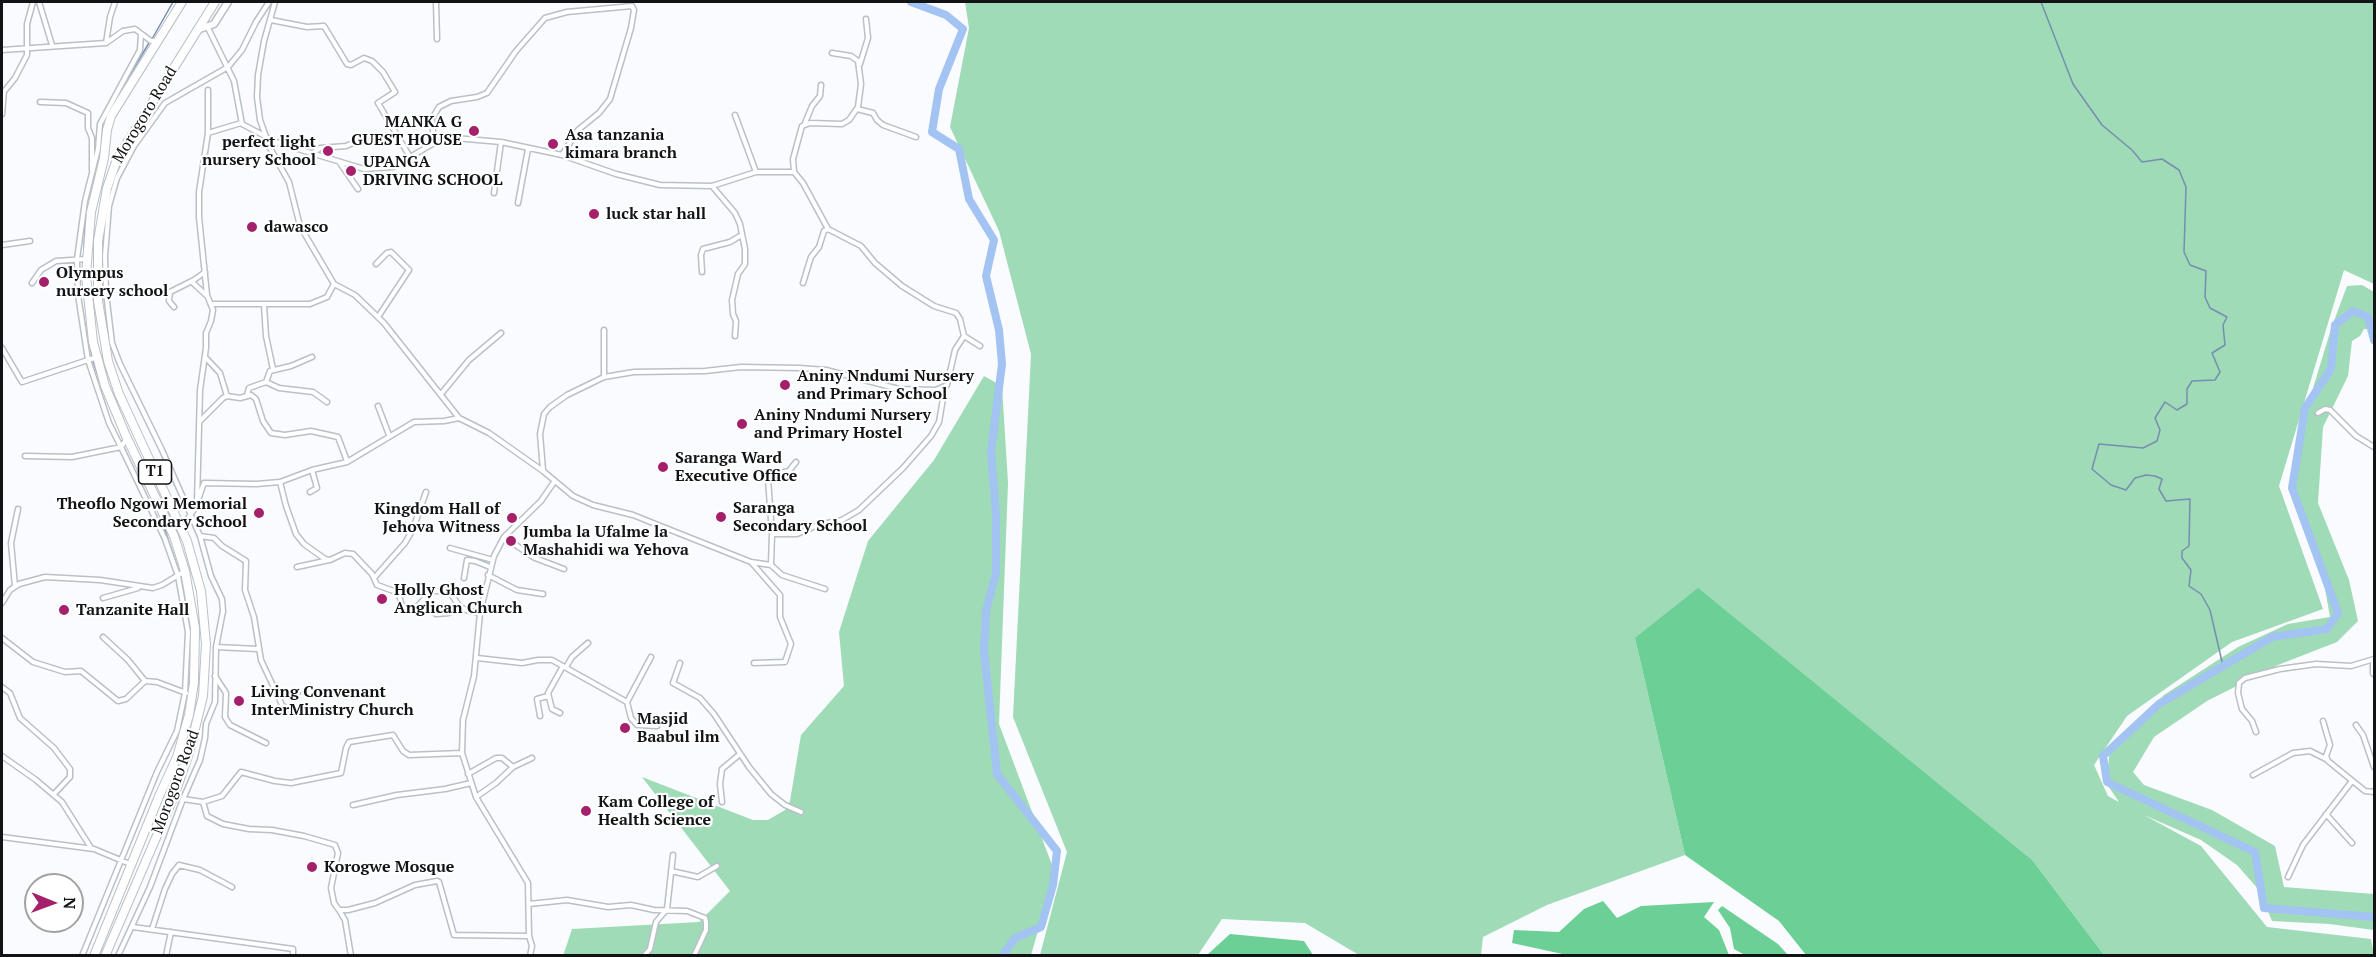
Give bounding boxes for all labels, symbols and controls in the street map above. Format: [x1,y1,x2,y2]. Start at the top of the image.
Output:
street label: Morogoro Road [109,63,181,167]
place label: MANKA G GUEST HOUSE [351,112,462,150]
marker: MANKA G GUEST HOUSE [467,124,481,138]
place label: Asa tanzania kimara branch [565,125,677,163]
place label: perfect light nursery School [202,132,316,170]
marker: Asa tanzania kimara branch [546,137,560,151]
marker: perfect light nursery School [321,144,335,158]
place label: UPANGA DRIVING SCHOOL [363,152,502,190]
marker: UPANGA DRIVING SCHOOL [344,164,358,178]
place label: luck star hall [606,204,706,224]
marker: luck star hall [587,207,601,221]
place label: dawasco [264,217,328,237]
marker: dawasco [245,220,259,234]
place label: Olympus nursery school [56,263,168,301]
marker: Olympus nursery school [37,275,51,289]
place label: Aniny Nndumi Nursery and Primary School [797,366,974,404]
marker: Aniny Nndumi Nursery and Primary School [778,378,792,392]
place label: Aniny Nndumi Nursery and Primary Hostel [754,405,931,443]
marker: Aniny Nndumi Nursery and Primary Hostel [735,417,749,431]
place label: Saranga Ward Executive Office [675,448,797,486]
road number: T1 [138,460,172,484]
marker: Saranga Ward Executive Office [656,460,670,474]
place label: Theoflo Ngowi Memorial Secondary School [57,494,247,532]
place label: Saranga Secondary School [733,498,867,536]
place label: Kingdom Hall of Jehova Witness [374,499,500,537]
marker: Theoflo Ngowi Memorial Secondary School [252,506,266,520]
marker: Saranga Secondary School [714,510,728,524]
marker: Kingdom Hall of Jehova Witness [505,511,519,525]
place label: Jumba la Ufalme la Mashahidi wa Yehova [523,522,689,560]
marker: Jumba la Ufalme la Mashahidi wa Yehova [504,534,518,548]
place label: Holly Ghost Anglican Church [394,580,522,618]
marker: Holly Ghost Anglican Church [375,592,389,606]
place label: Tanzanite Hall [76,600,189,620]
marker: Tanzanite Hall [57,603,71,617]
place label: Living Convenant InterMinistry Church [251,682,414,720]
marker: Living Convenant InterMinistry Church [232,694,246,708]
place label: Masjid Baabul ilm [637,709,720,747]
marker: Masjid Baabul ilm [618,721,632,735]
street label: Morogoro Road [148,727,204,837]
place label: Kam College of Health Science [598,792,714,830]
marker: Kam College of Health Science [579,804,593,818]
place label: Korogwe Mosque [324,857,454,877]
marker: Korogwe Mosque [305,860,319,874]
north arrow [24,873,84,933]
text: N [59,897,81,910]

